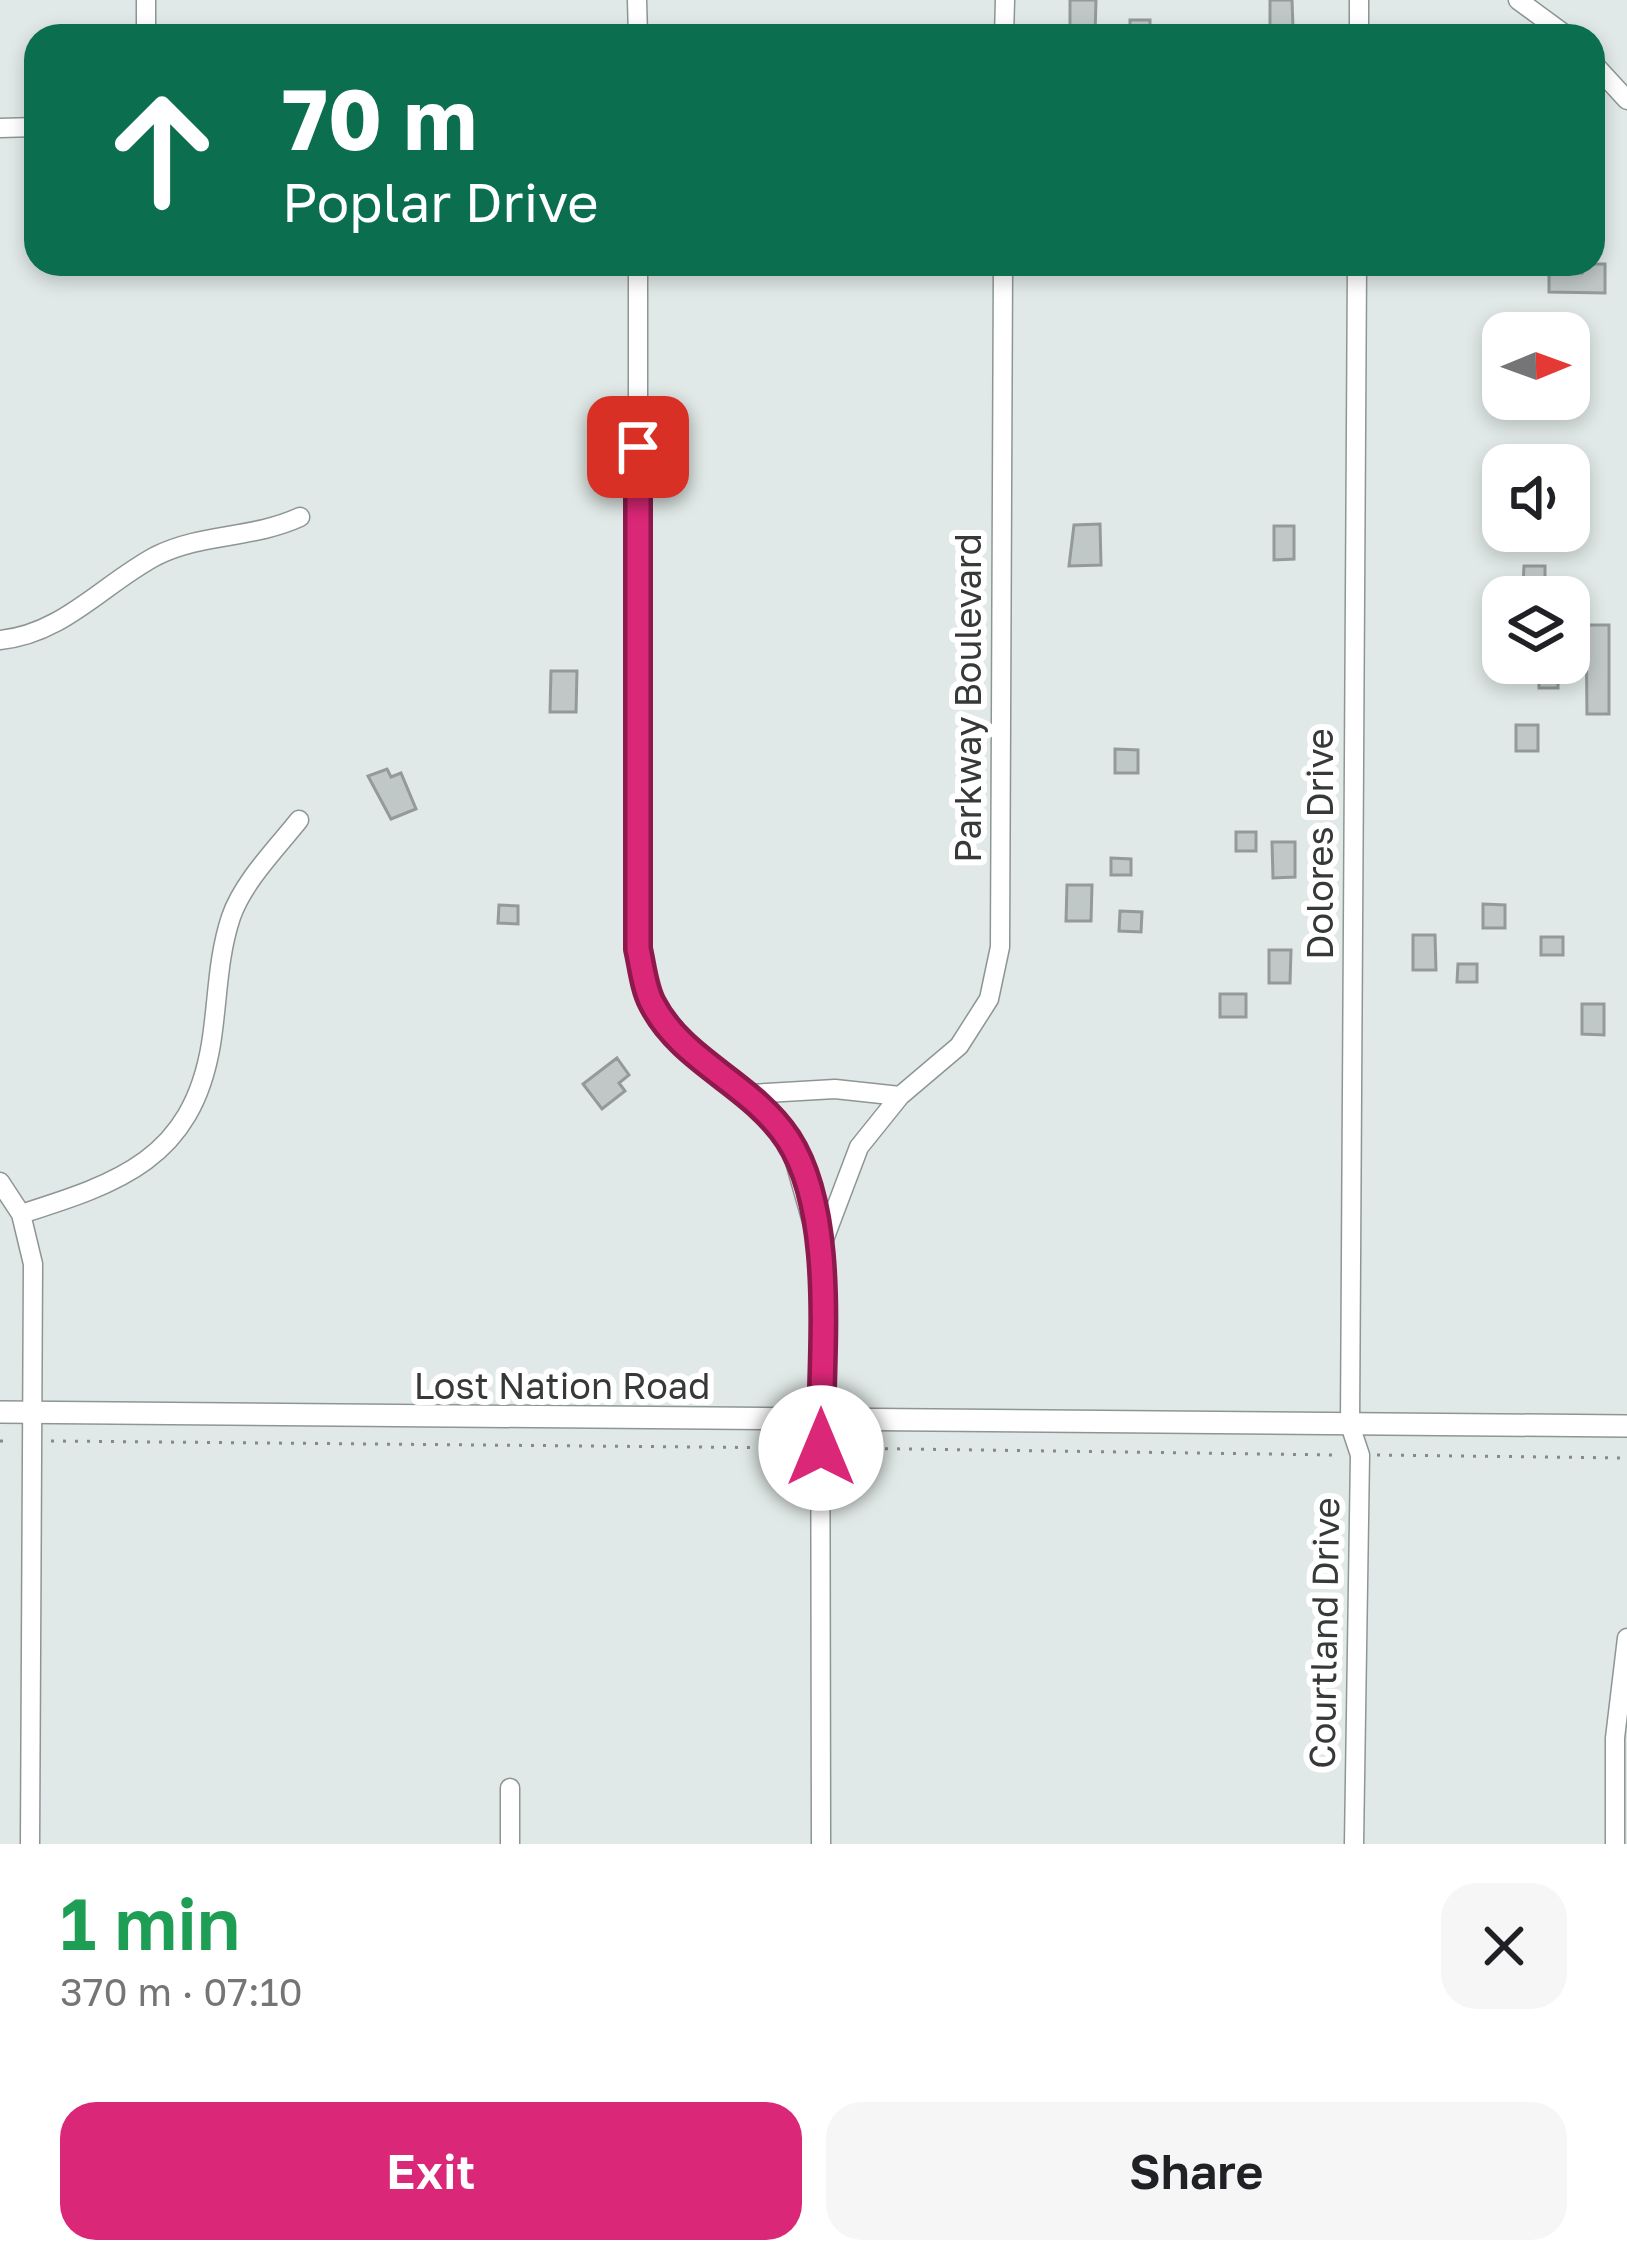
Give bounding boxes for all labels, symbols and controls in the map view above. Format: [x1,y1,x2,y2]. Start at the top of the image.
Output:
text: 70 m [282,68,477,168]
icon: ahead [84,72,240,228]
text: Poplar Drive [282,169,599,234]
north arrow [1482,312,1590,420]
map controls [1482,312,1590,684]
pin [587,396,689,498]
icon: arrive [605,414,671,480]
button: sound [1482,444,1590,552]
street label: Parkway Boulevard [946,533,989,863]
button: layers [1482,576,1590,684]
street label: Dolores Drive [1298,728,1341,960]
street label: Lost Nation Road [414,1364,710,1407]
position arrow [758,1385,884,1511]
street label: Courtland Drive [1300,1497,1347,1769]
text: 1 min [60,1879,240,1966]
button: close [1441,1883,1567,2009]
text: 370 m · 07:10 [60,1968,303,2015]
button: Exit [60,2102,802,2240]
button: Share [826,2102,1567,2240]

